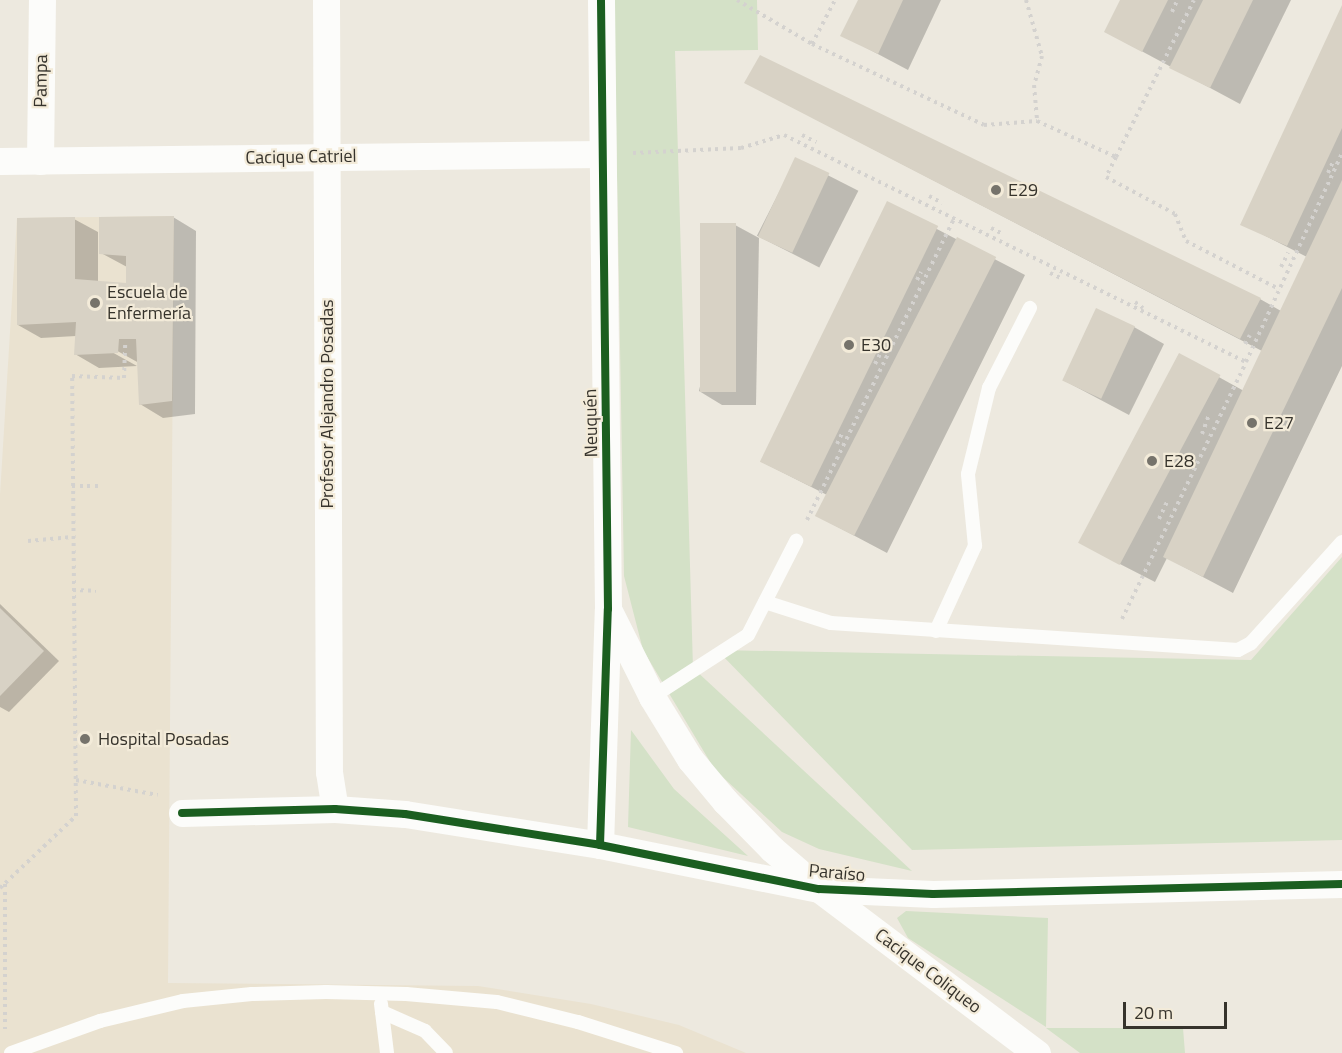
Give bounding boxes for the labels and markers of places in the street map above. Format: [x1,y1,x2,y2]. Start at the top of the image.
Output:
place label: E29 [1008,179,1038,201]
marker: E29 [989,183,1003,197]
place label: Escuela de Enfermería [107,282,191,324]
marker: Escuela de Enfermería [88,296,102,310]
place label: E30 [861,334,891,356]
marker: E30 [842,338,856,352]
place label: E27 [1264,412,1294,434]
marker: E27 [1245,416,1259,430]
place label: E28 [1164,450,1194,472]
marker: E28 [1145,454,1159,468]
place label: Hospital Posadas [98,728,229,750]
marker: Hospital Posadas [76,730,94,748]

